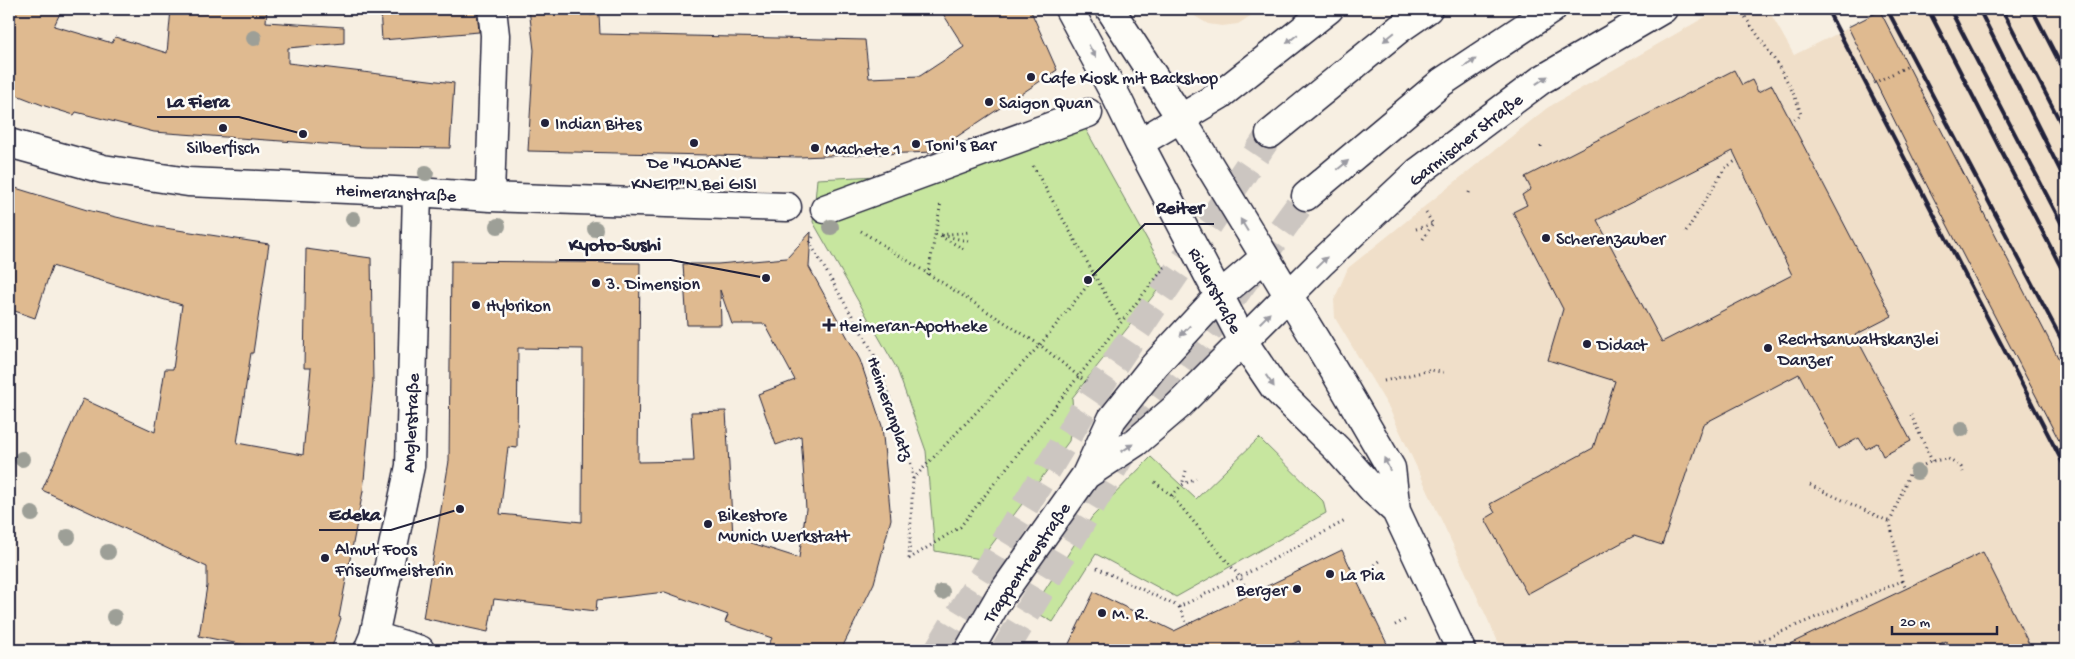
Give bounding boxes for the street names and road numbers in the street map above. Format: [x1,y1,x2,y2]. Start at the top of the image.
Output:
street label: Garmischer Straße [1405,89,1528,192]
street label: Heimeranstraße [335,181,458,208]
street label: Ridlerstraße [1182,245,1245,338]
street label: Heimeranplatz [861,354,917,465]
street label: Anglerstraße [399,372,426,473]
street label: Trappentreustraße [979,499,1077,629]

